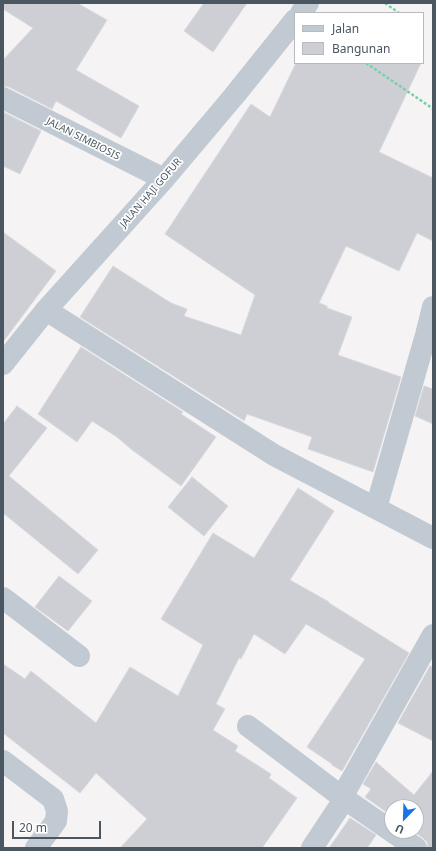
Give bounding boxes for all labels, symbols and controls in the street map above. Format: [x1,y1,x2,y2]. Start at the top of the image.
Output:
legend [294,12,424,64]
text: Jalan [332,20,359,37]
text: Bangunan [332,40,390,57]
street label: JALAN SIMBIOSIS [44,115,122,163]
street label: JALAN HAJI GOFUR [118,156,184,230]
north arrow [384,799,424,839]
scale bar [14,813,103,839]
text: 20 m [19,819,47,836]
text: U [393,821,406,838]

